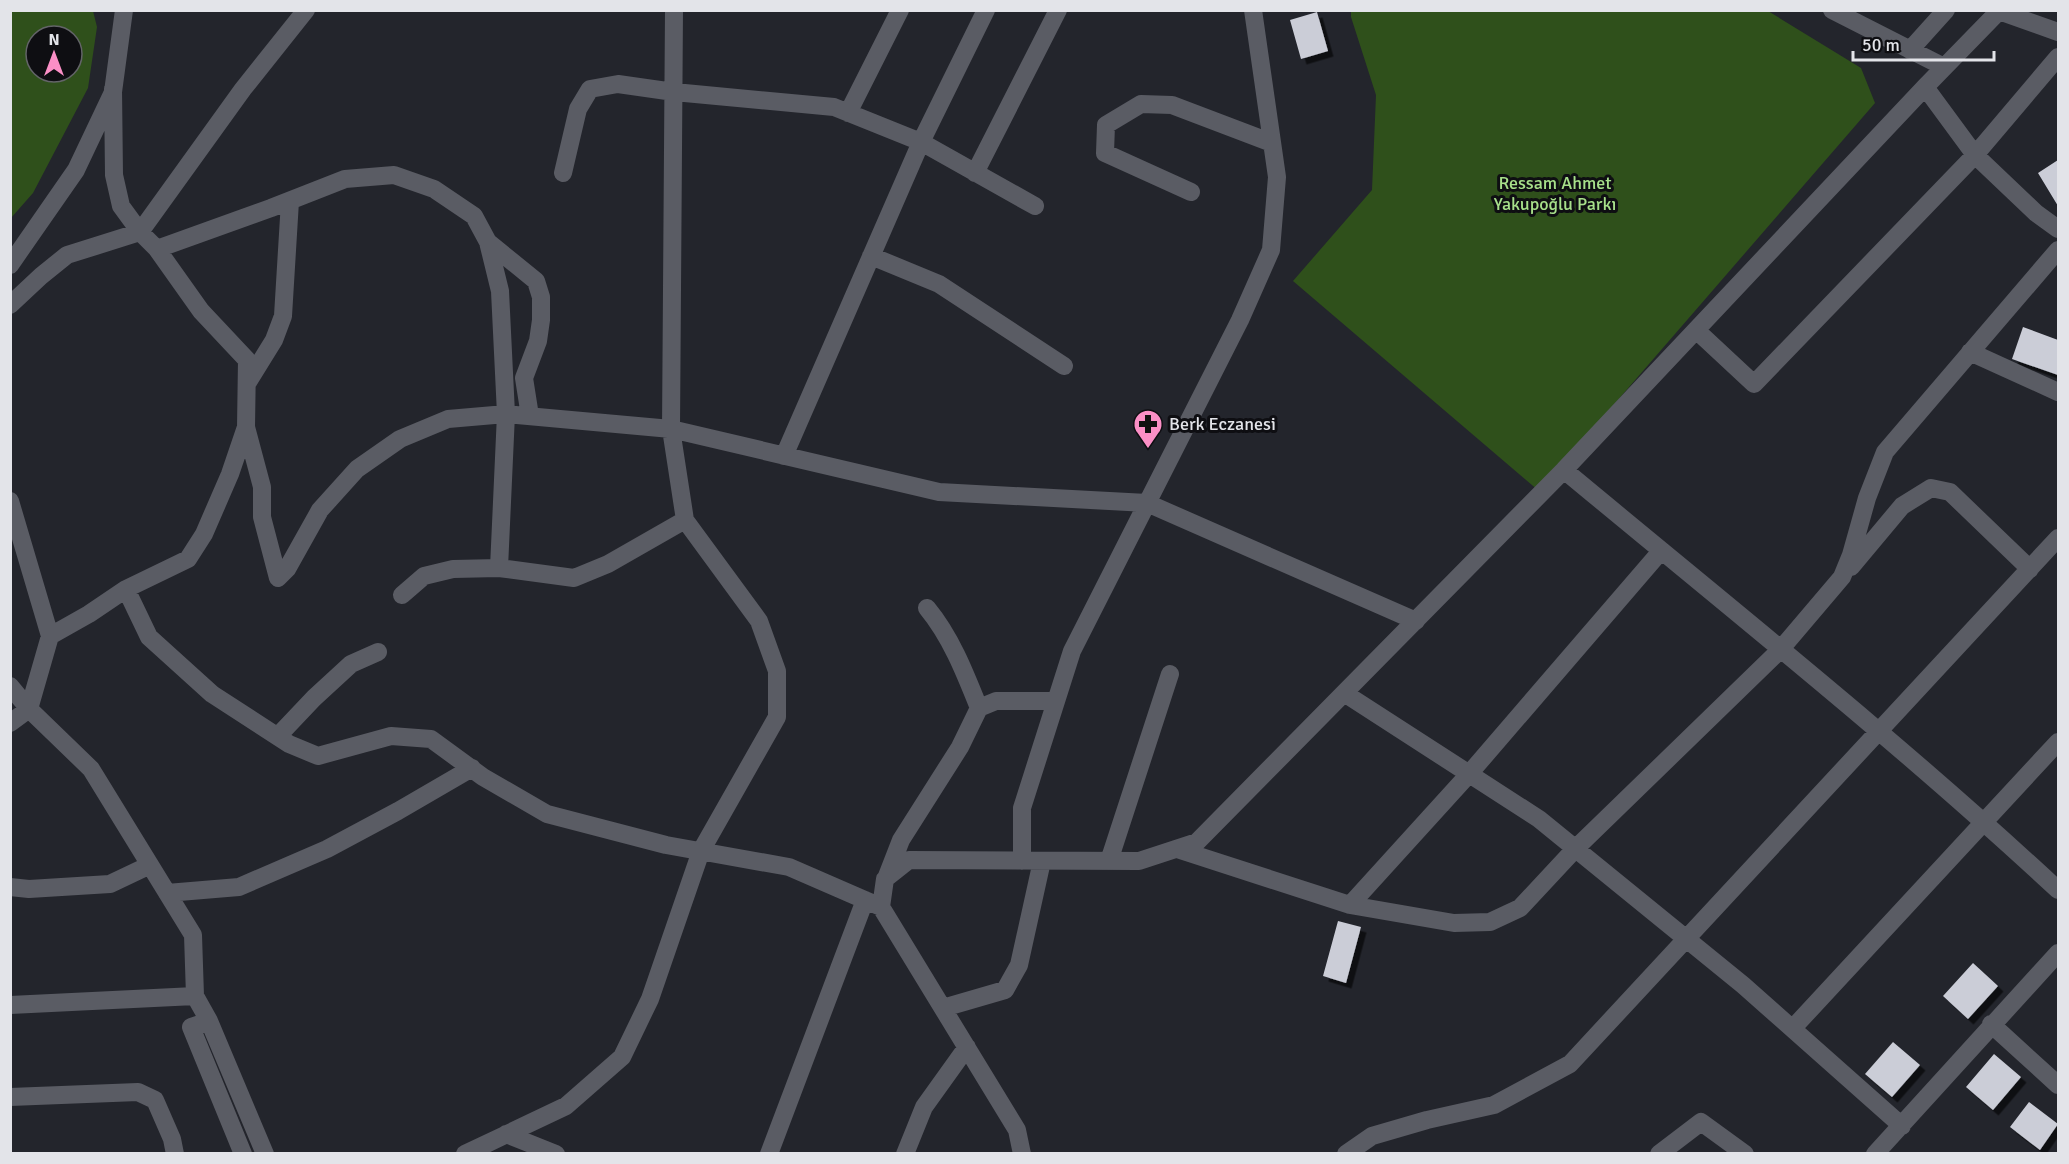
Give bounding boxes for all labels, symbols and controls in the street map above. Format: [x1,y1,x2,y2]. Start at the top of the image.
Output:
north arrow [24,24,84,84]
scale bar [1853,24,1994,62]
text: N [48,30,60,50]
text: 50 m [1862,34,1900,56]
park label: Ressam Ahmet Yakupoğlu Parkı [1494,172,1616,215]
pharmacy icon: Berk Eczanesi [1132,408,1164,450]
place label: Berk Eczanesi [1169,413,1276,435]

